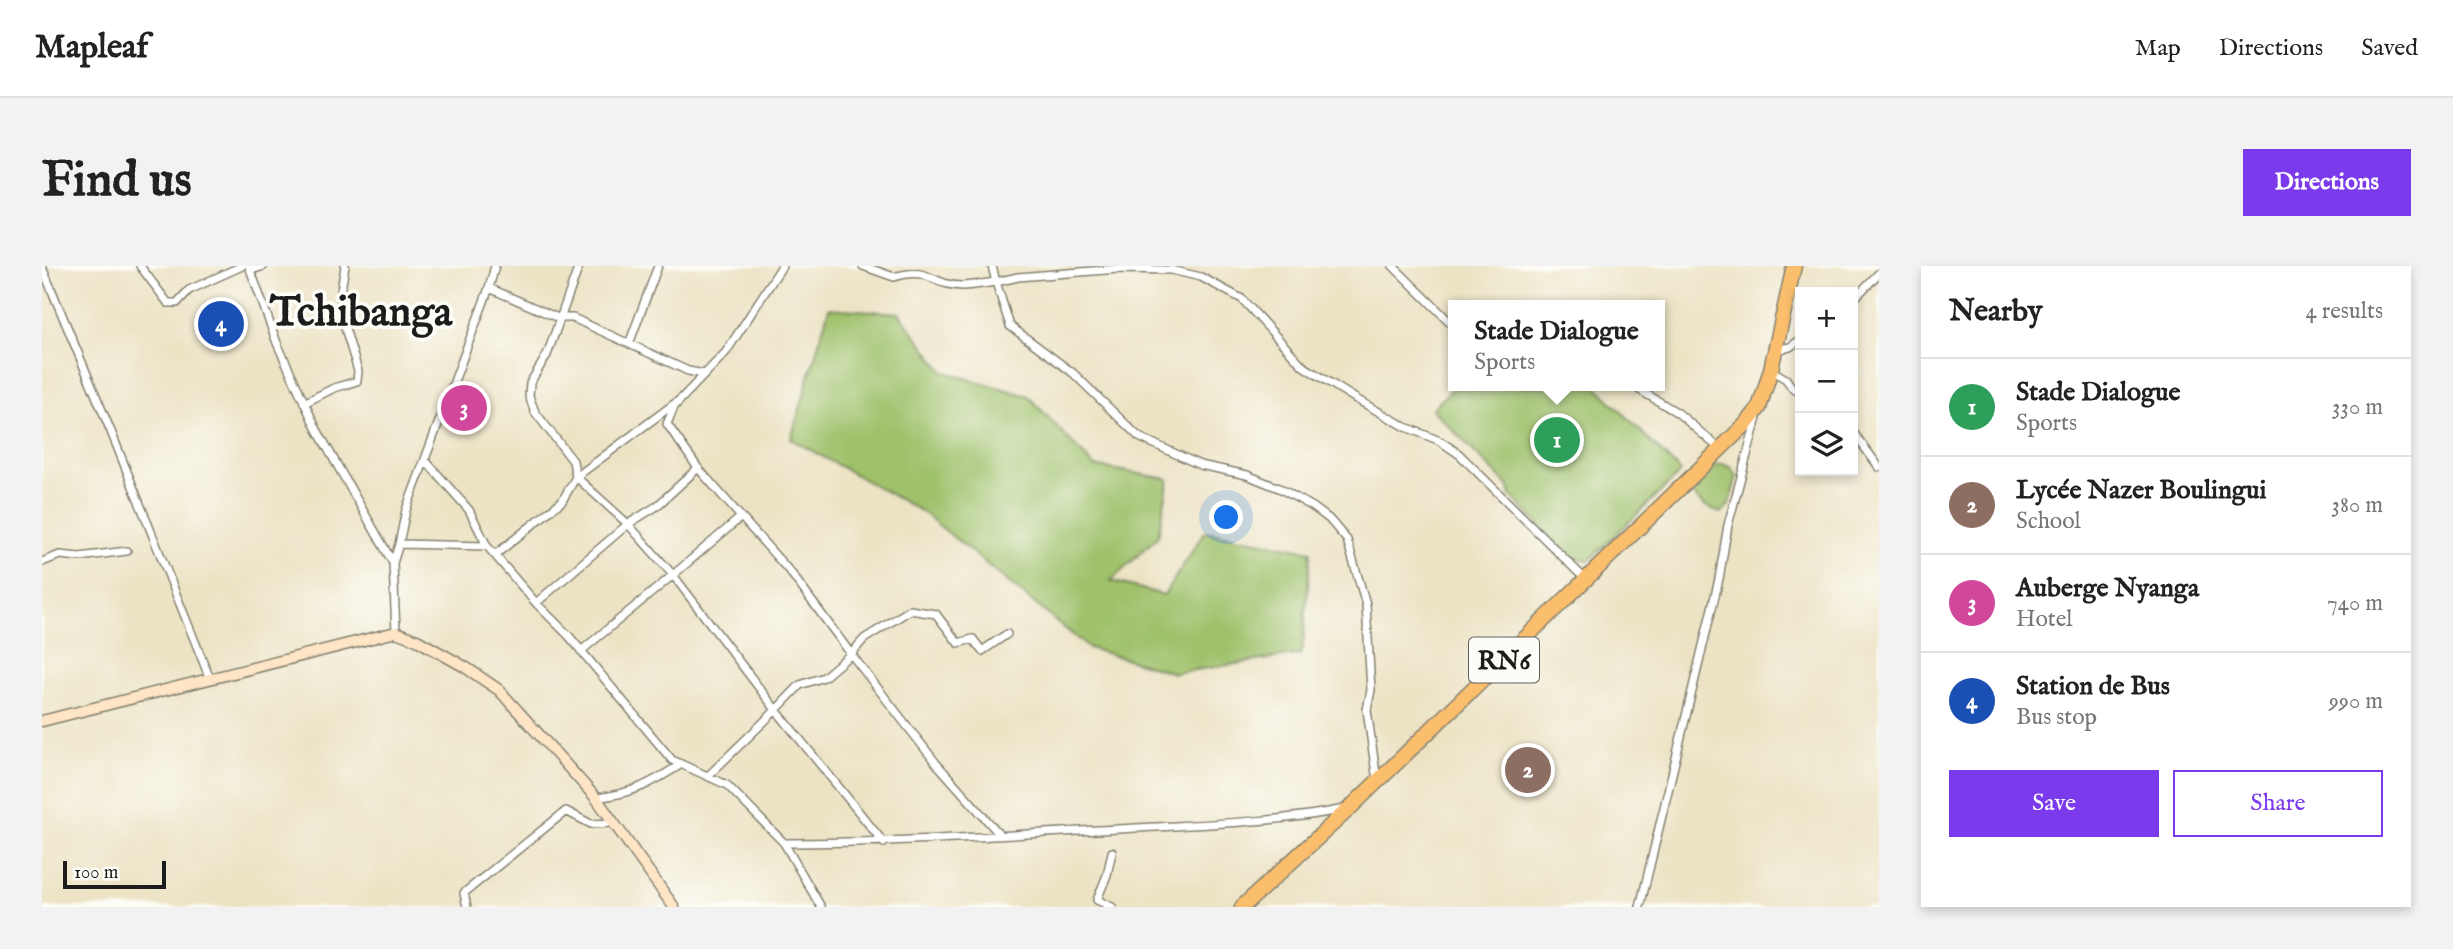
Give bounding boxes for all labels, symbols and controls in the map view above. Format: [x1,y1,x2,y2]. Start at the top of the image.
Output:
text: Mapleaf [35,27,148,69]
text: Map [2135,33,2181,64]
text: Directions [2219,33,2323,64]
text: Saved [2361,33,2418,64]
button: Directions [2243,149,2411,216]
text: Find us [42,151,192,213]
district label: Tchibanga [269,287,453,340]
map controls [1795,287,1858,476]
button: + [1795,287,1858,350]
text: Nearby [1949,293,2042,331]
text: 4 results [2305,297,2383,326]
pin: 4 [198,298,244,350]
popup [1448,300,1665,391]
text: Stade Dialogue [1474,315,1639,348]
text: Sports [1474,348,1535,377]
button: − [1795,350,1858,413]
text: Stade Dialogue [2016,376,2181,409]
pin: 3 [441,382,487,434]
text: 1 [1968,393,1976,422]
text: 330 m [2332,393,2383,422]
text: Sports [2016,409,2077,438]
button: layers [1795,413,1858,476]
pin: 1 [1534,414,1580,466]
text: Lycée Nazer Boulingui [2016,474,2266,507]
text: 2 [1967,491,1977,520]
text: 380 m [2331,491,2383,520]
your location [1209,500,1243,534]
text: School [2016,507,2081,536]
text: Auberge Nyanga [2016,572,2199,605]
text: 3 [1968,589,1976,618]
text: 740 m [2327,589,2383,618]
text: Hotel [2016,605,2073,634]
road number: RN6 [1469,638,1539,682]
text: Station de Bus [2016,670,2170,703]
text: 4 [1966,687,1978,716]
text: 990 m [2329,687,2383,716]
text: Bus stop [2016,703,2097,732]
pin: 2 [1505,744,1551,796]
button: Save [1949,770,2159,837]
button: Share [2173,770,2383,837]
scale bar [63,858,166,890]
text: 100 m [74,861,118,885]

